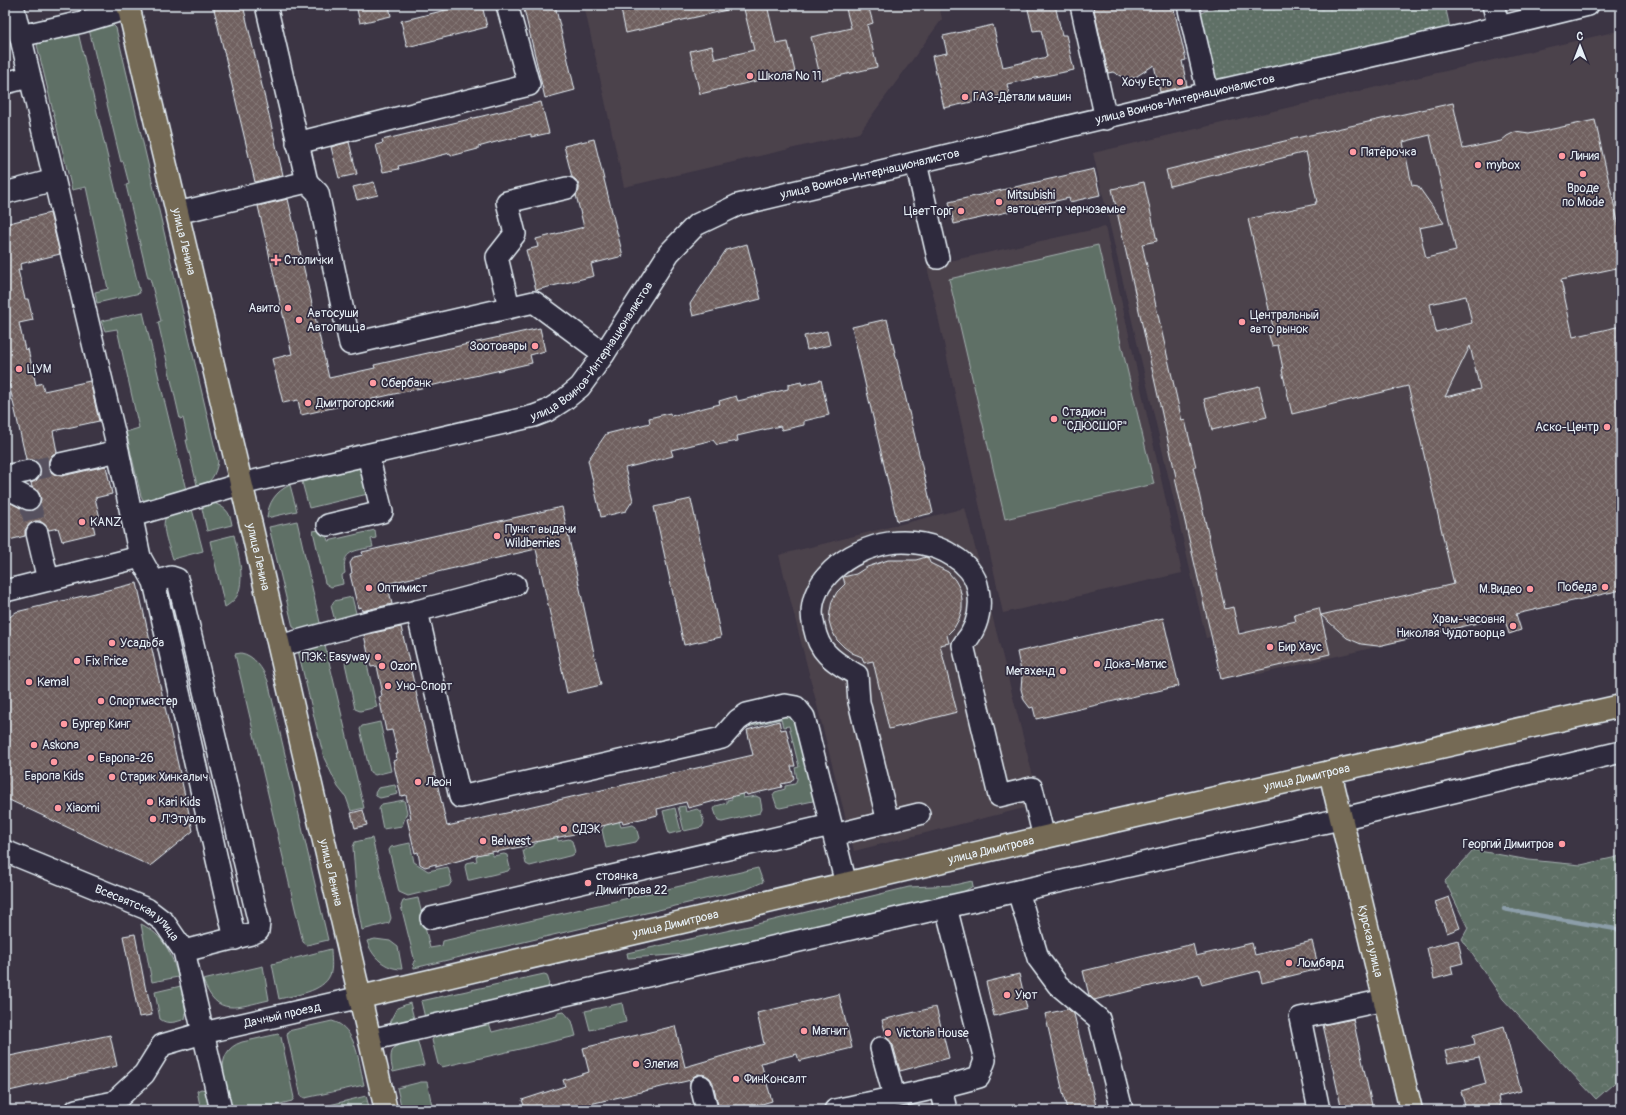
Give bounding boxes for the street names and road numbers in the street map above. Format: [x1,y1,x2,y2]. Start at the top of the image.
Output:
street label: улица Воинов-Интернационалистов [1093,71,1276,128]
street label: улица Воинов-Интернационалистов [778,145,961,203]
street label: улица Ленина [168,206,199,277]
street label: улица Воинов-Интернационалистов [528,279,657,425]
street label: улица Ленина [243,521,273,592]
street label: улица Димитрова [1261,761,1352,795]
street label: улица Димитрова [946,833,1036,868]
street label: улица Ленина [315,837,346,908]
street label: Всесвятская улица [92,881,182,945]
street label: Курская улица [1354,904,1386,979]
street label: улица Димитрова [630,907,721,942]
street label: Дачный проезд [242,999,323,1032]

